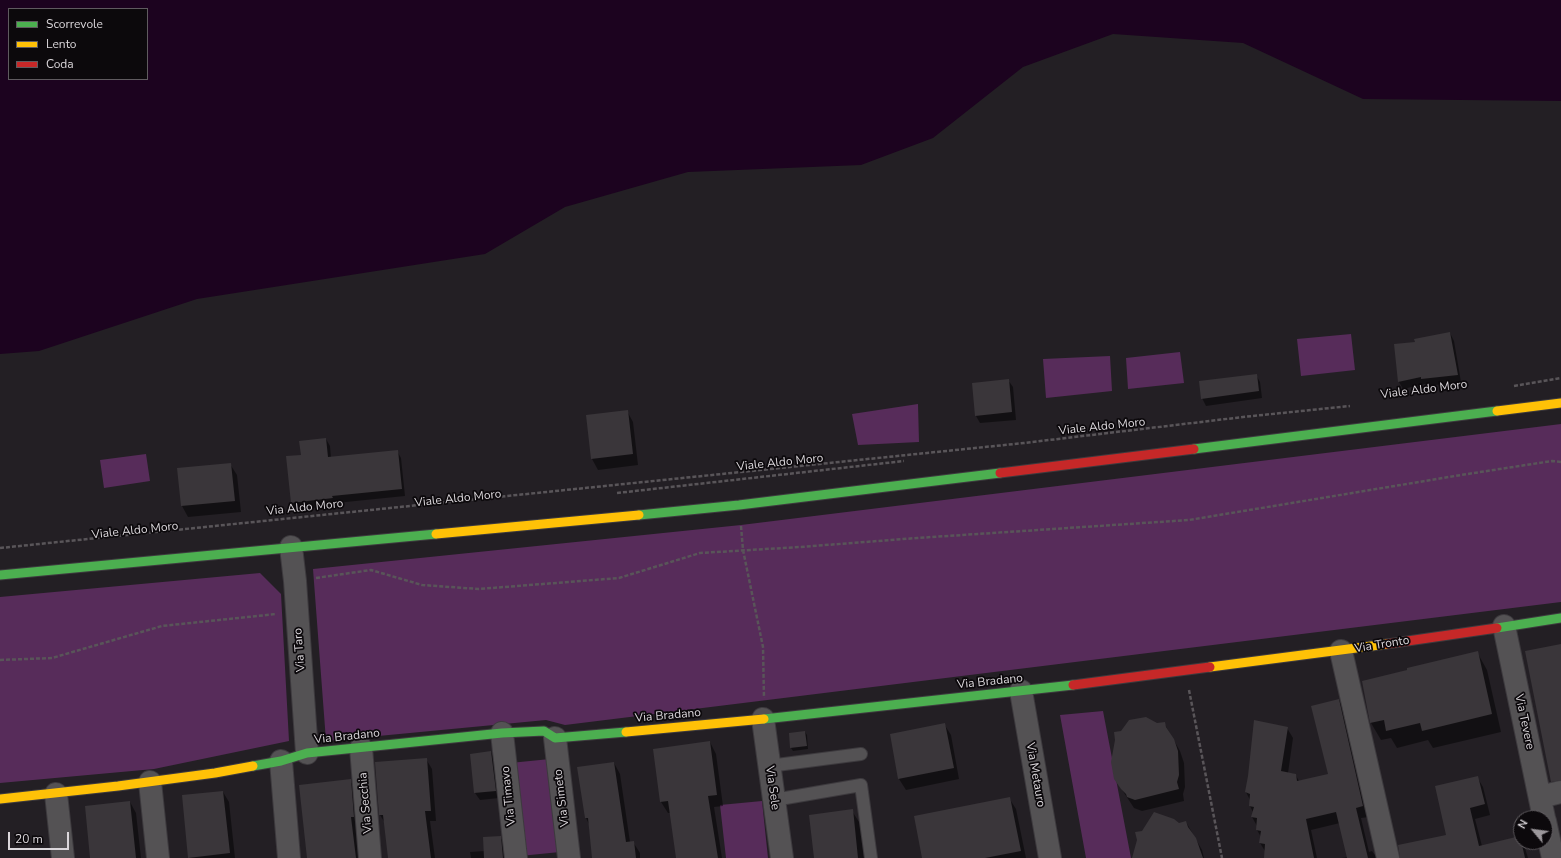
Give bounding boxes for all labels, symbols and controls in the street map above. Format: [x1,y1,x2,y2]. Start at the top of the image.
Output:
legend [8,8,148,80]
text: Scorrevole [46,16,103,32]
text: Lento [46,36,76,52]
text: Coda [46,56,74,72]
street label: Viale Aldo Moro [1380,378,1468,402]
street label: Viale Aldo Moro [1058,415,1146,439]
street label: Viale Aldo Moro [736,451,824,475]
street label: Viale Aldo Moro [414,487,502,511]
street label: Via Aldo Moro [266,497,344,519]
street label: Viale Aldo Moro [91,519,179,543]
street label: Via Taro [291,628,309,672]
street label: Via Tronto [1354,634,1410,656]
street label: Via Bradano [956,671,1024,693]
street label: Via Tevere [1511,693,1537,751]
street label: Via Bradano [634,706,702,726]
street label: Via Bradano [313,726,381,748]
street label: Via Metauro [1022,742,1048,808]
street label: Via Timavo [499,765,519,827]
street label: Via Sele [762,765,782,811]
street label: Via Simeto [551,768,573,828]
street label: Via Secchia [356,772,376,834]
north arrow [1513,810,1553,850]
text: N [1514,817,1531,832]
scale bar [10,824,71,850]
text: 20 m [15,831,43,847]

